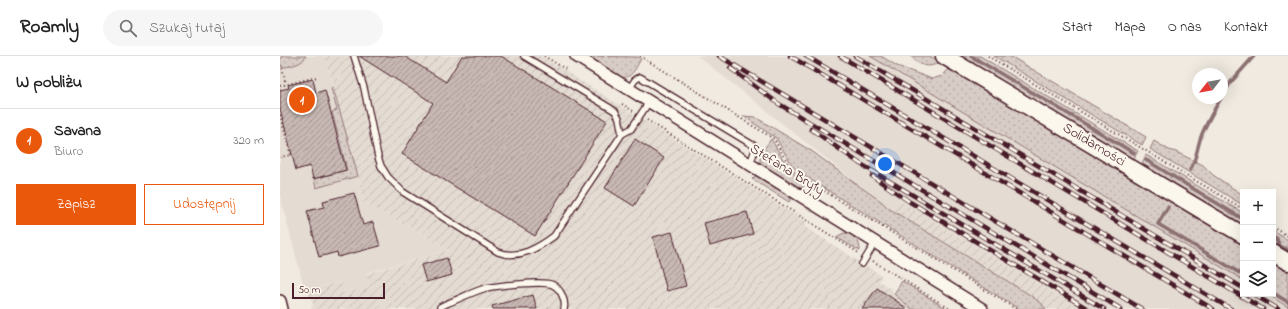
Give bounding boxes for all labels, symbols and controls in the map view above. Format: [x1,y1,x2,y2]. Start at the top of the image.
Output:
search box [103,10,383,46]
text: Roamly [20,14,79,41]
icon: search [117,17,139,39]
text: Szukaj tutaj [149,17,225,39]
text: Start [1062,17,1092,38]
text: Mapa [1114,17,1146,38]
text: O nas [1168,17,1202,38]
text: Kontakt [1224,17,1268,38]
north arrow [1192,68,1228,104]
text: W pobliżu [16,70,82,95]
pin: 1 [289,85,315,115]
street label: Solidarności [1058,118,1130,172]
text: Savana [54,120,101,142]
text: 1 [27,131,31,150]
text: 320 m [233,131,264,150]
street label: Stefana Bryły [745,139,829,202]
text: Biuro [54,142,83,161]
your location [875,154,895,174]
button: Zapisz [16,184,136,225]
button: Udostępnij [144,184,264,225]
map controls [1240,189,1276,297]
button: + [1240,189,1276,225]
button: − [1240,225,1276,261]
button: layers [1240,261,1276,297]
scale bar [292,281,385,300]
text: 50 m [298,282,320,298]

